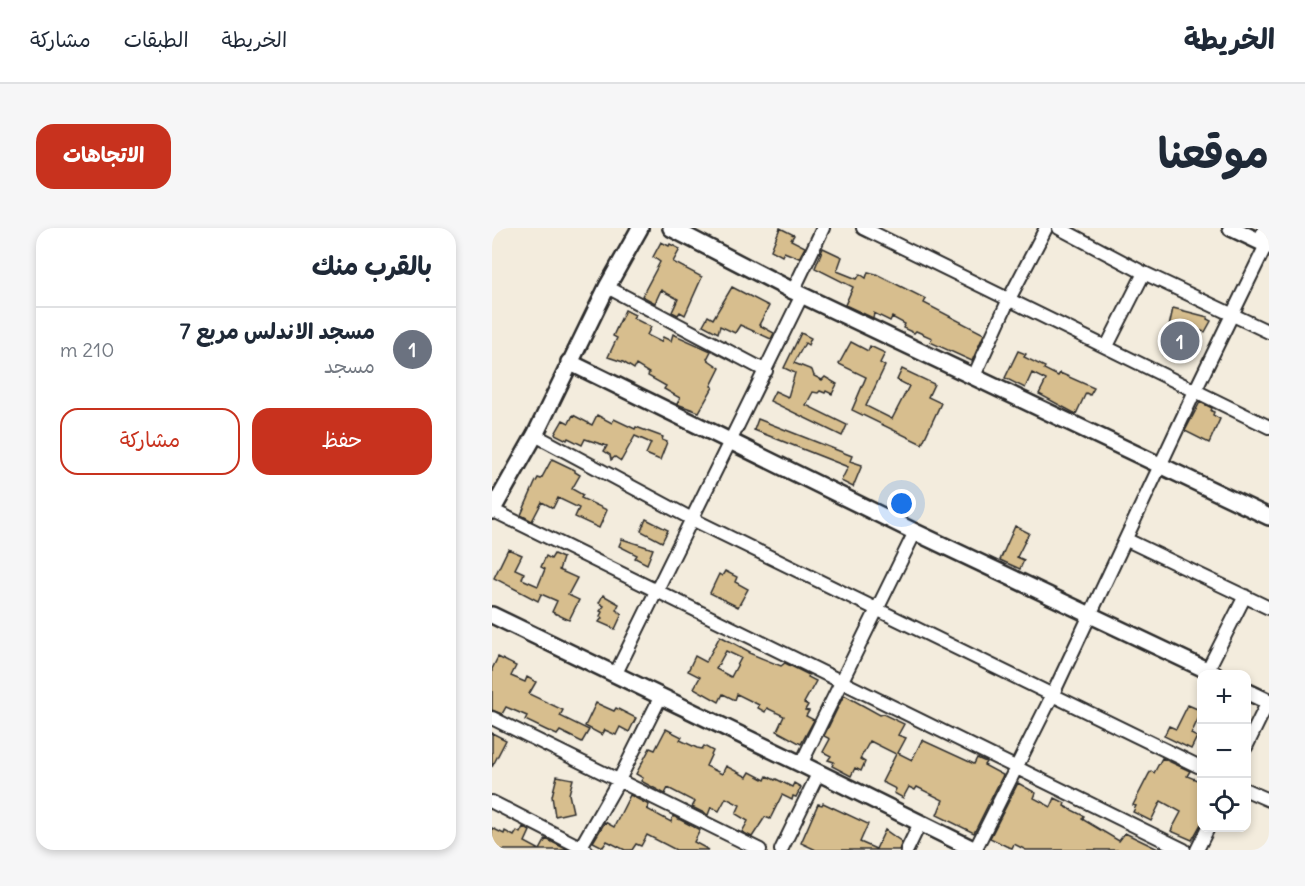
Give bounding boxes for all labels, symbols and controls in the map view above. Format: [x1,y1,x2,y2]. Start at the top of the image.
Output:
text: الخريطة [1184,21,1275,57]
text: مشاركة [30,26,91,53]
text: الطبقات [124,26,189,53]
text: الخريطة [222,26,287,53]
button: الاتجاهات [36,124,171,189]
text: موقعنا [1158,127,1269,179]
text: بالقرب منك [312,249,432,282]
text: مسجد الاندلس مربع 7 [180,317,375,345]
pin: 1 [1160,318,1200,364]
text: 210 m [60,337,114,362]
text: 1 [409,337,416,362]
text: مسجد [324,353,375,378]
button: مشاركة [60,408,240,475]
button: حفظ [252,408,432,475]
your location [887,489,916,518]
map controls [1197,670,1251,832]
button: + [1197,670,1251,724]
button: − [1197,724,1251,778]
button: locate [1197,778,1251,832]

